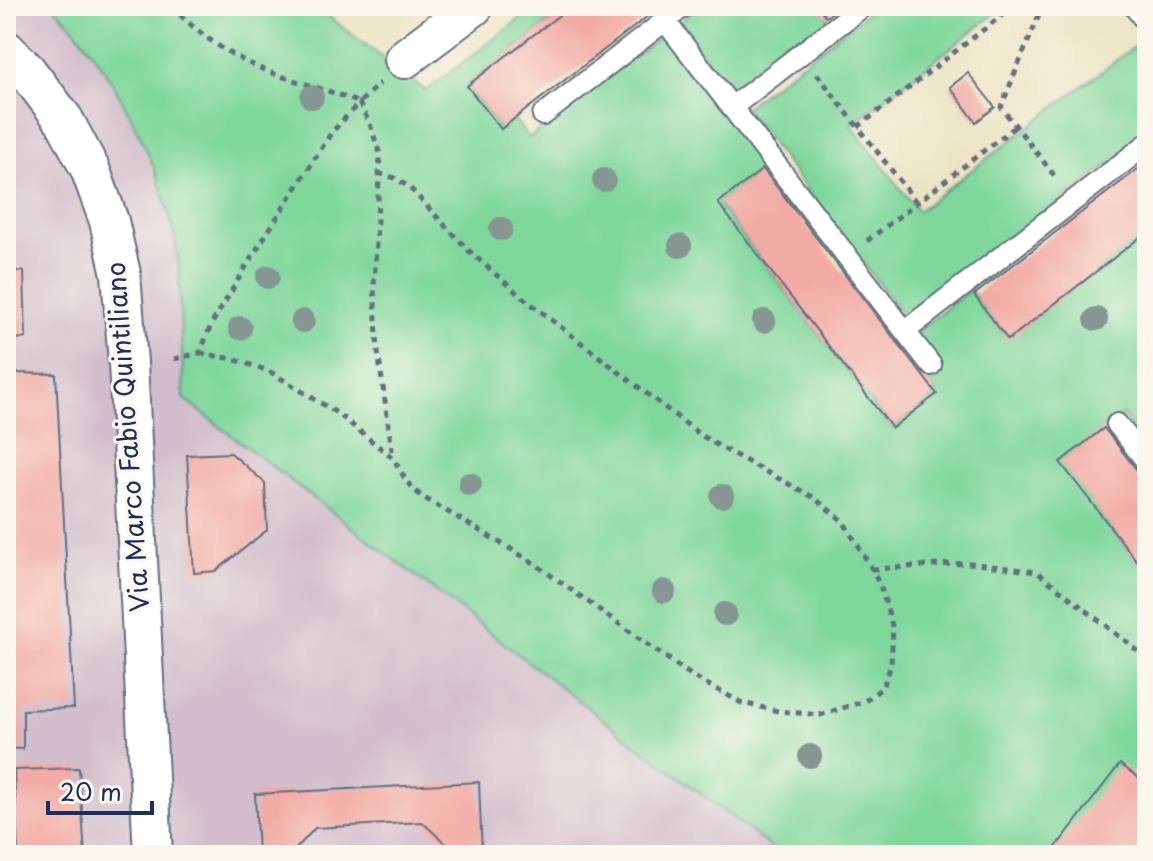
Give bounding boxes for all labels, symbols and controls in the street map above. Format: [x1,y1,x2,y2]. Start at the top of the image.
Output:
street label: Via Marco Fabio Quintiliano [95,261,158,613]
scale bar [48,765,152,815]
text: 20 m [60,773,122,809]

